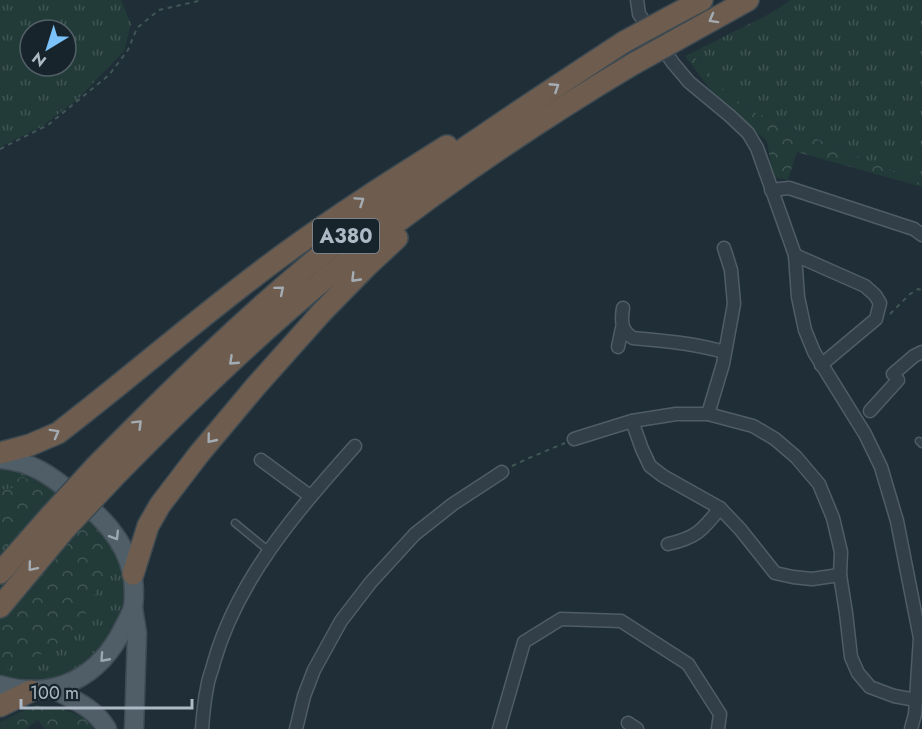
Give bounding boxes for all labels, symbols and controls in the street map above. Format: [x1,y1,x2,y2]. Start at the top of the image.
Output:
one-way arrow [709,12,719,24]
north arrow [18,18,78,78]
text: N [27,46,51,72]
one-way arrow [549,83,559,95]
one-way arrow [353,197,364,208]
road number: A380 [313,219,379,253]
one-way arrow [352,271,363,282]
one-way arrow [273,287,284,298]
one-way arrow [229,354,240,365]
one-way arrow [130,420,141,431]
one-way arrow [48,429,59,440]
one-way arrow [208,432,219,443]
one-way arrow [107,530,119,540]
one-way arrow [28,560,39,571]
one-way arrow [100,651,111,662]
scale bar [21,672,192,710]
text: 100 m [30,680,79,706]

